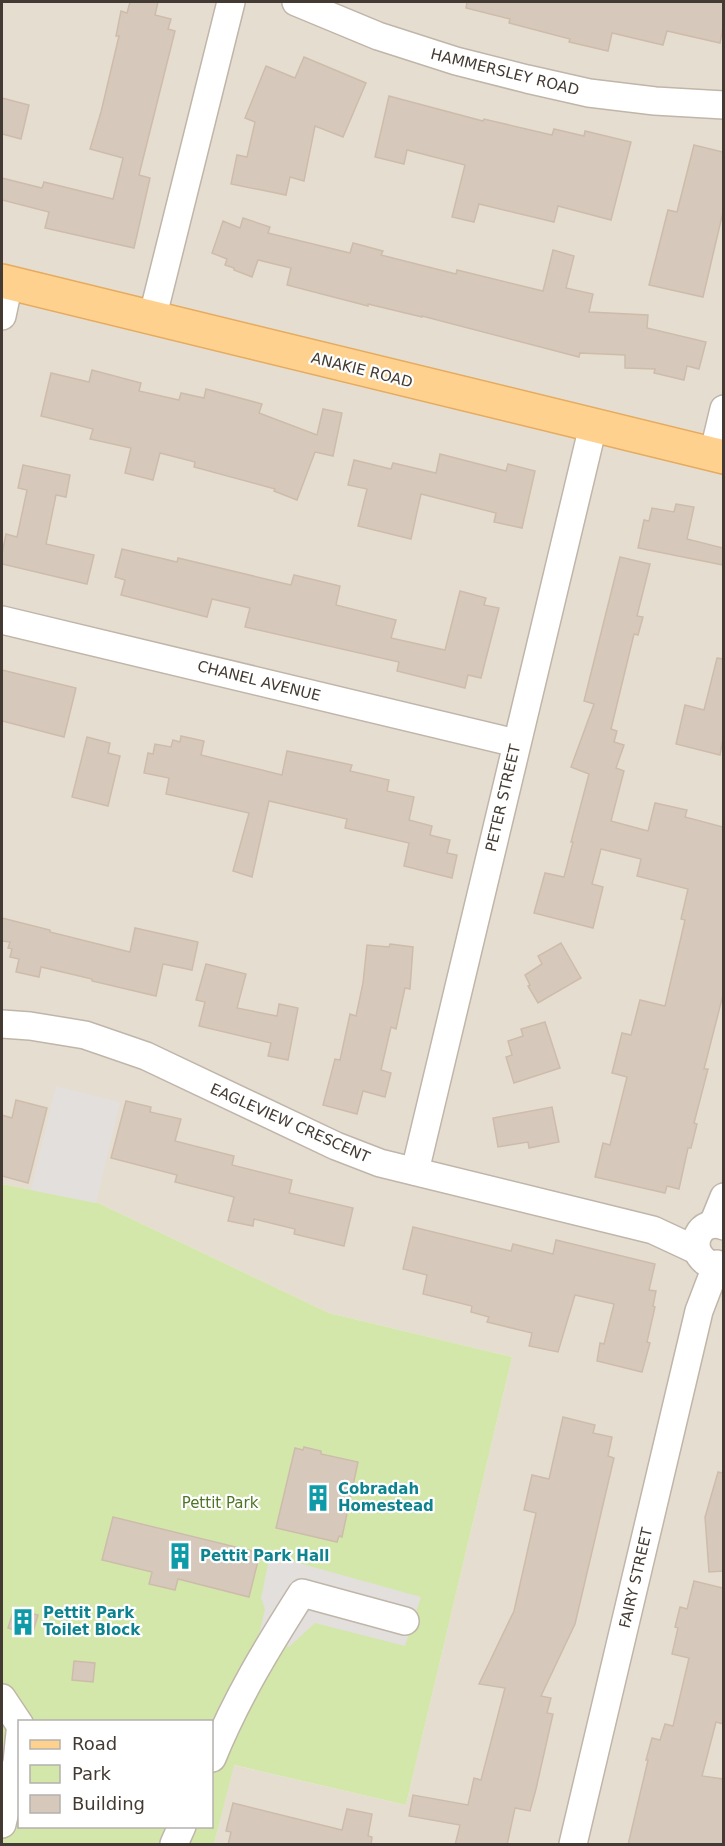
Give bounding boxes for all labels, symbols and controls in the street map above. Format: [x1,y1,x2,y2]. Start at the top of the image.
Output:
street label: HAMMERSLEY ROAD [429,45,581,99]
street label: ANAKIE ROAD [309,349,415,391]
street label: CHANEL AVENUE [195,657,323,705]
street label: PETER STREET [482,742,524,853]
street label: EAGLEVIEW CRESCENT [207,1080,373,1167]
place label: Cobradah Homestead [338,1480,434,1515]
building icon: Cobradah Homestead [303,1483,333,1513]
park label: Pettit Park [182,1494,259,1512]
street label: FAIRY STREET [616,1525,656,1630]
building icon: Pettit Park Hall [165,1541,195,1571]
place label: Pettit Park Hall [200,1547,329,1565]
place label: Pettit Park Toilet Block [43,1604,141,1639]
building icon: Pettit Park Toilet Block [8,1607,38,1637]
legend [18,1720,213,1828]
text: Road [72,1733,117,1754]
text: Park [72,1763,111,1784]
text: Building [72,1793,145,1814]

